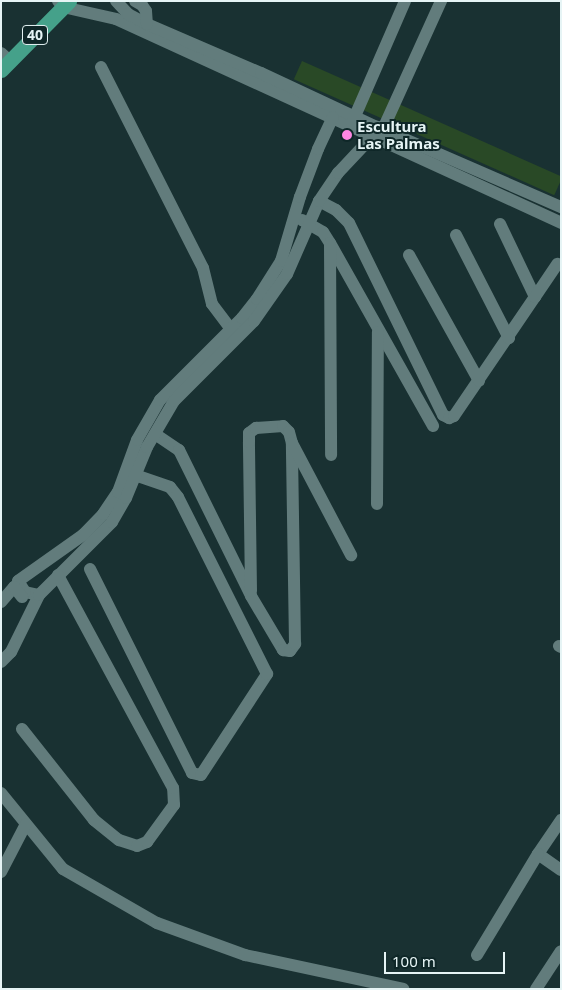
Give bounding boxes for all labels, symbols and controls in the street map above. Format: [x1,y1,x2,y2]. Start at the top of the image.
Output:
road number: 40 [21,24,49,46]
place label: Escultura Las Palmas [357,117,440,152]
marker: Escultura Las Palmas [341,129,353,141]
scale bar [387,942,508,974]
text: 100 m [392,951,436,971]

